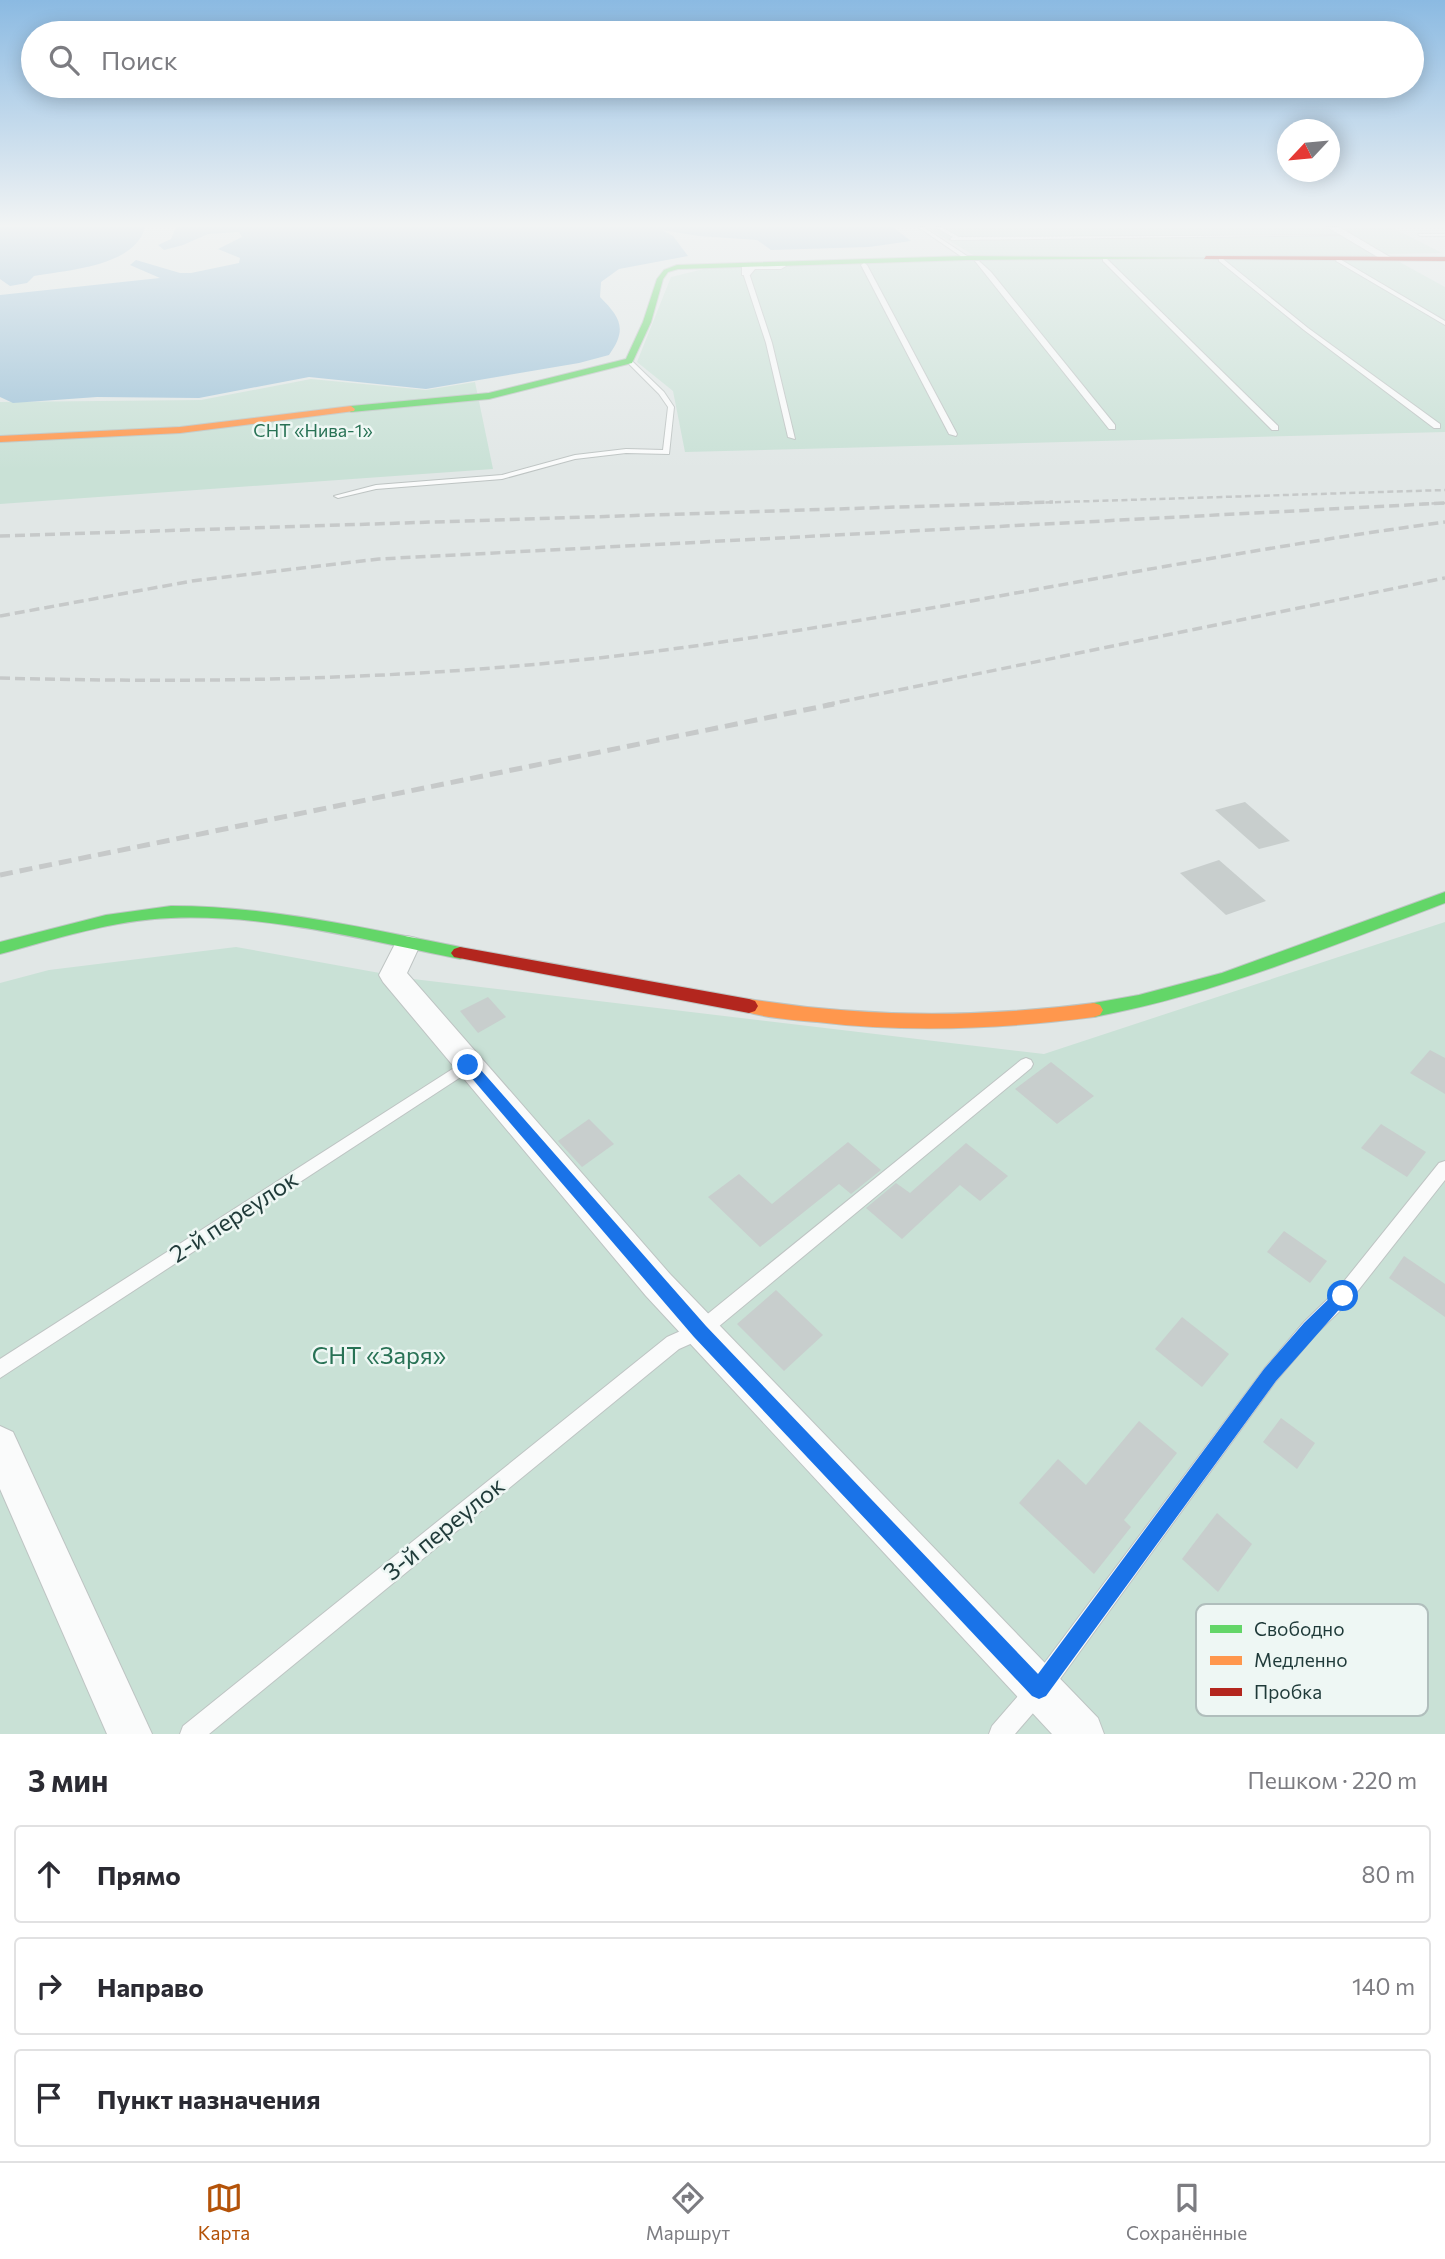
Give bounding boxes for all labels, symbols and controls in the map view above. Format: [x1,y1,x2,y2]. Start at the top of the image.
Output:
search box [21,21,1424,98]
icon: search [45,41,83,79]
text: Поиск [101,44,178,75]
north arrow [1277,119,1340,182]
park label: СНТ «Нива-1» [253,419,373,441]
route end [452,1049,483,1080]
street label: 2-й переулок [164,1163,303,1268]
route start [1327,1280,1358,1311]
park label: СНТ «Заря» [312,1340,446,1369]
street label: 3-й переулок [377,1470,510,1586]
legend [1196,1604,1428,1716]
text: Свободно [1254,1617,1344,1640]
text: Медленно [1254,1648,1348,1671]
text: Пробка [1254,1680,1322,1703]
text: 3 мин [28,1761,108,1798]
text: Пешком · 220 m [1248,1766,1417,1794]
icon: ahead [30,1855,68,1893]
text: Прямо [97,1859,181,1890]
text: 80 m [1362,1860,1415,1888]
icon: right [30,1967,68,2005]
text: Направо [97,1971,204,2002]
text: 140 m [1352,1972,1415,2000]
icon: arrive [30,2079,68,2117]
text: Пункт назначения [97,2083,321,2114]
tab: Карта [198,2179,250,2244]
tab: Маршрут [646,2179,730,2244]
tab: Сохранённые [1126,2179,1247,2244]

